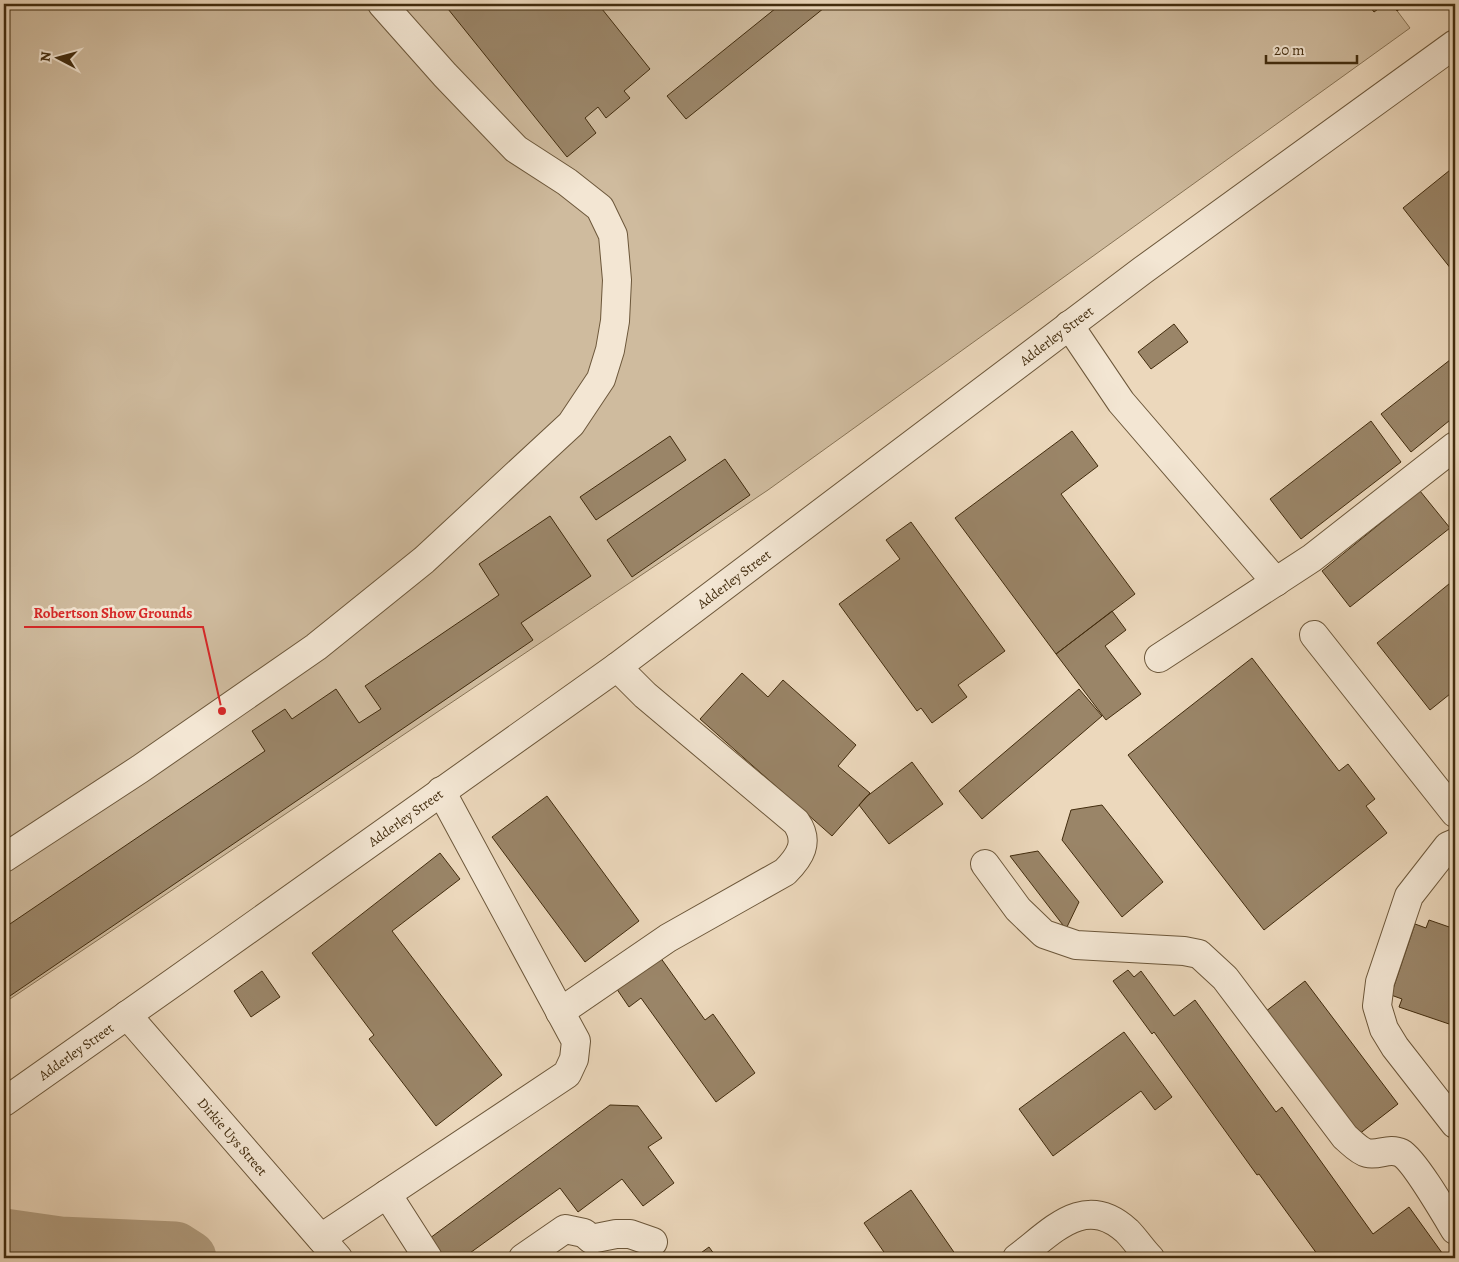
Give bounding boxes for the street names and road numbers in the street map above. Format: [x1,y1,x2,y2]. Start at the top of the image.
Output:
street label: Adderley Street [1015,302,1098,371]
street label: Adderley Street [693,545,775,614]
street label: Adderley Street [364,784,447,852]
street label: Adderley Street [34,1018,118,1085]
street label: Dirkie Uys Street [193,1094,272,1180]

